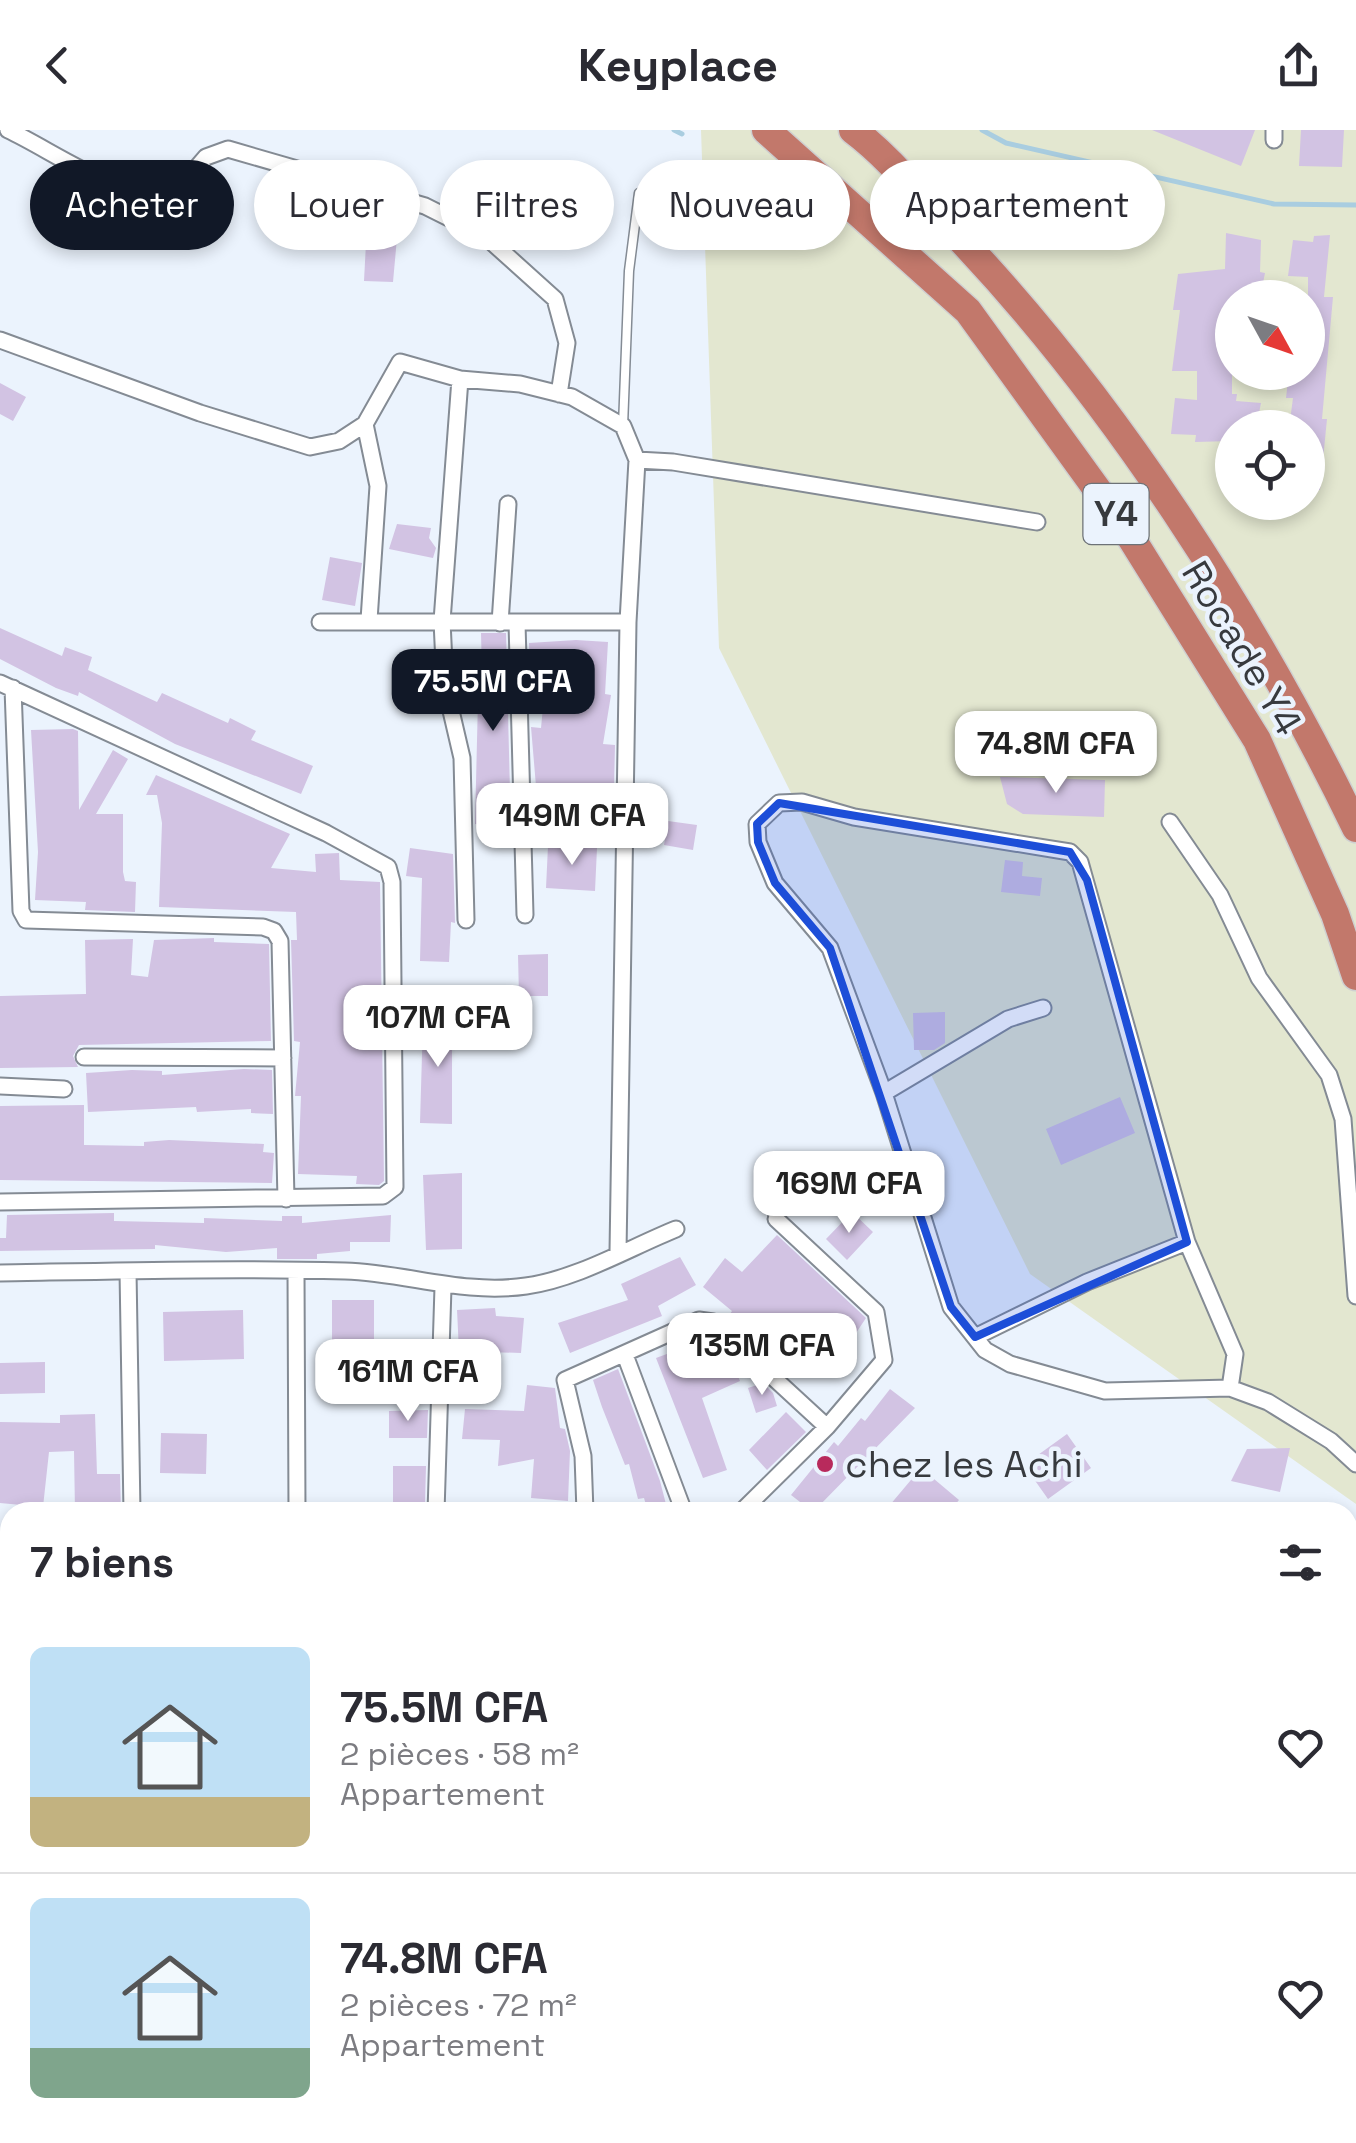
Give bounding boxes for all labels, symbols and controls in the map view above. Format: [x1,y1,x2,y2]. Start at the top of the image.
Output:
text: Keyplace [578,37,778,94]
icon: back [30,38,85,93]
icon: share [1271,38,1326,93]
chip: Acheter [30,160,234,250]
chip: Louer [254,160,420,250]
chip: Filtres [440,160,614,250]
chip: Nouveau [634,160,850,250]
chip: Appartement [870,160,1165,250]
north arrow [1215,280,1325,390]
map controls [1215,280,1325,520]
button: locate [1215,410,1325,520]
road number: Y4 [1084,484,1148,544]
street label: Rocade Y4 [1171,552,1313,744]
pin: 75.5M CFA [379,649,607,734]
text: 75.5M CFA [414,661,572,701]
pin: 74.8M CFA [942,711,1170,796]
text: 74.8M CFA [977,723,1135,763]
pin: 149M CFA [469,783,675,868]
text: 149M CFA [498,795,646,835]
pin: 107M CFA [335,985,541,1070]
text: 107M CFA [365,997,511,1037]
pin: 169M CFA [746,1151,952,1236]
text: 169M CFA [776,1163,922,1203]
pin: 135M CFA [659,1313,865,1398]
text: 135M CFA [689,1325,835,1365]
pin: 161M CFA [305,1339,511,1424]
text: 161M CFA [337,1351,479,1391]
place label: chez les Achi [845,1440,1083,1488]
marker: chez les Achi [814,1453,836,1475]
icon: filters [1273,1535,1328,1590]
text: 7 biens [30,1536,174,1589]
text: 75.5M CFA [340,1681,548,1734]
icon: home [110,1687,230,1807]
icon: heart [1273,1720,1328,1775]
text: 2 pièces · 58 m² [340,1734,579,1774]
text: Appartement [340,1774,545,1814]
text: 74.8M CFA [340,1932,548,1985]
icon: home [110,1938,230,2058]
icon: heart [1273,1971,1328,2026]
text: 2 pièces · 72 m² [340,1985,577,2025]
text: Appartement [340,2025,545,2065]

